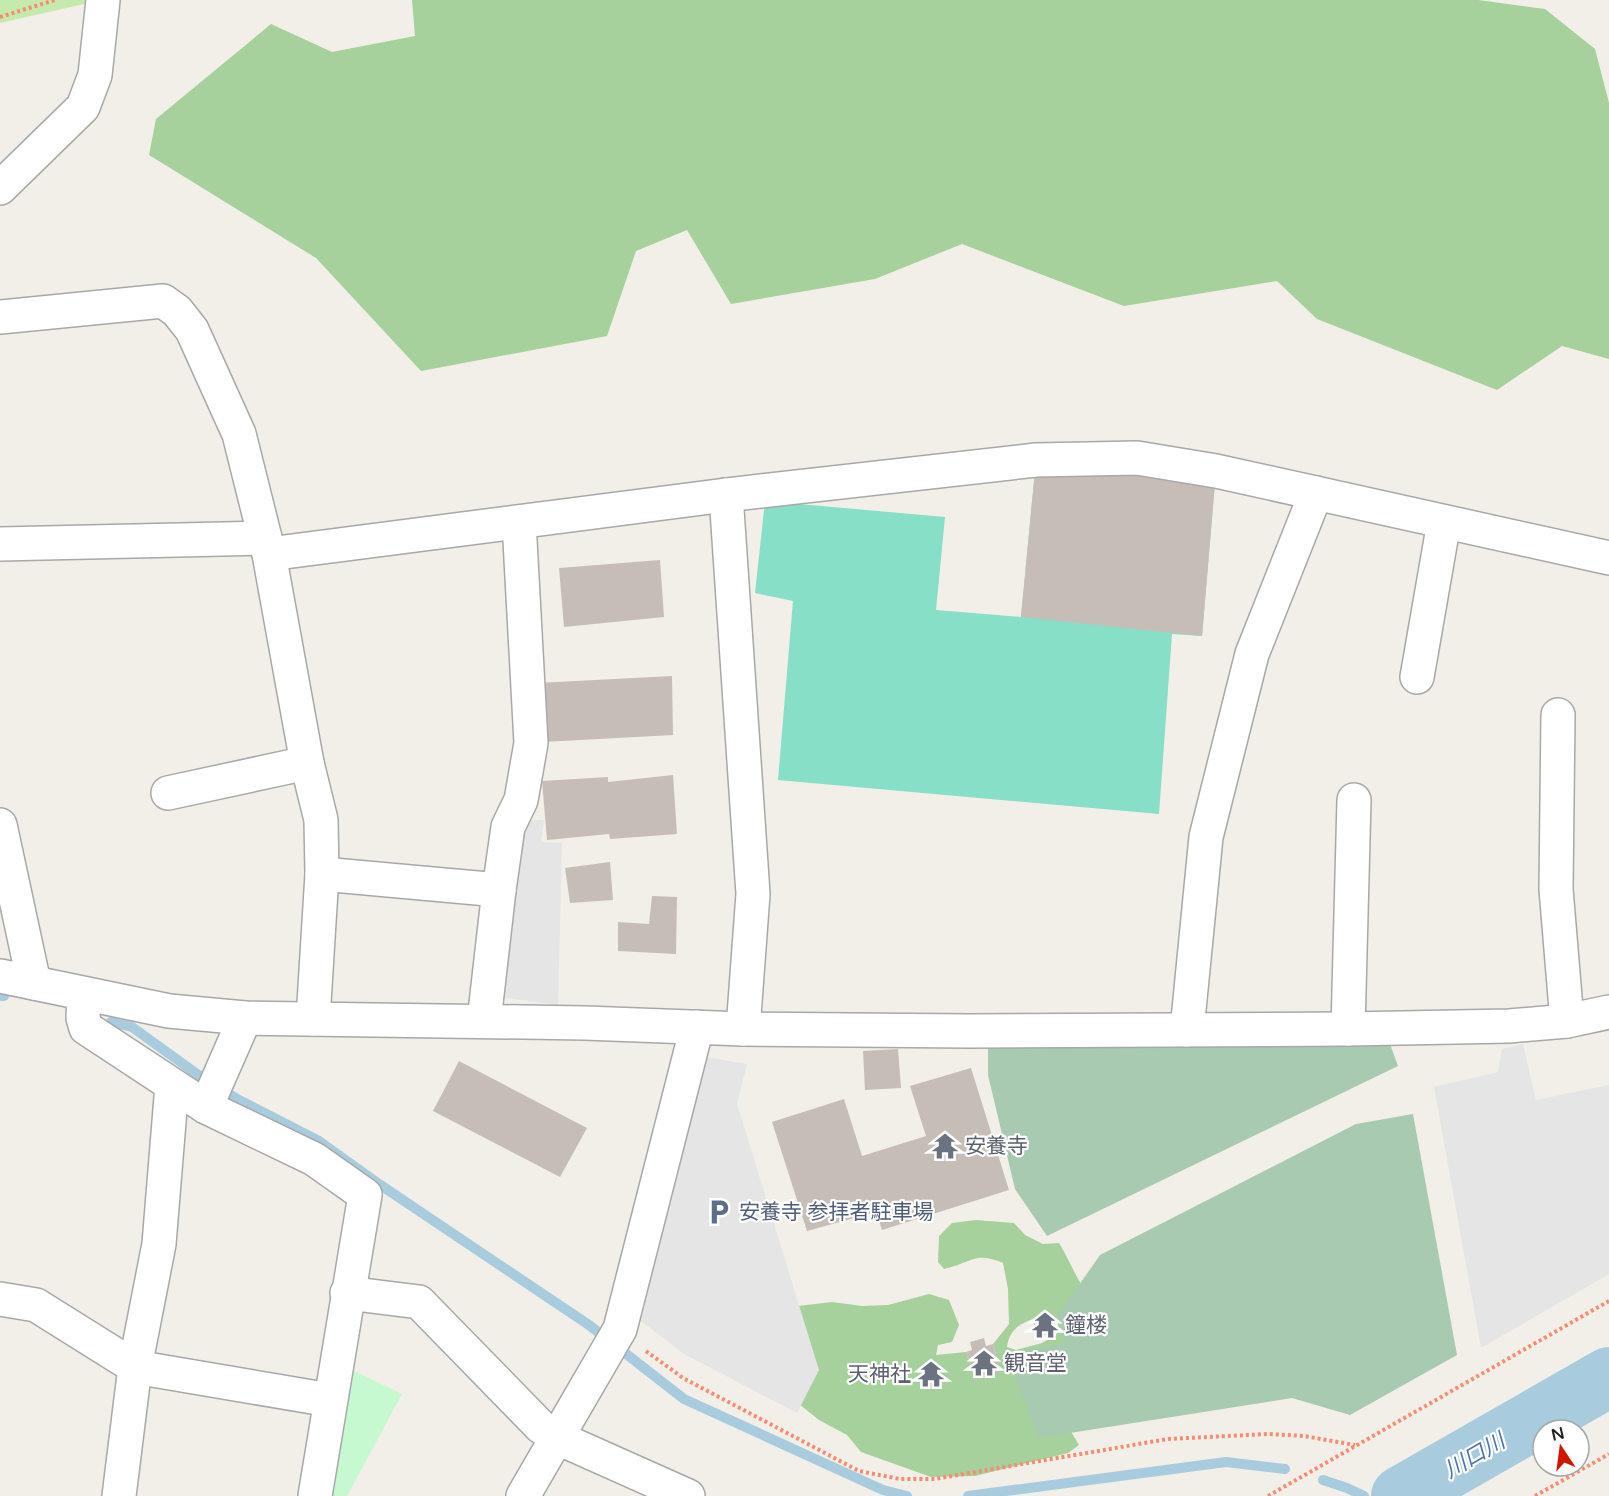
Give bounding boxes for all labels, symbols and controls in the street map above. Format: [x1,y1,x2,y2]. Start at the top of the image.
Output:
temple icon: 安養寺 [930,1131,960,1161]
place label: 安養寺 [965,1134,1028,1159]
parking icon: 安養寺 参拝者駐車場 [704,1197,734,1227]
place label: 安養寺 参拝者駐車場 [739,1200,933,1225]
temple icon: 鐘楼 [1030,1310,1060,1340]
place label: 鐘楼 [1065,1313,1107,1338]
temple icon: 観音堂 [969,1348,999,1378]
place label: 観音堂 [1004,1351,1067,1376]
temple icon: 天神社 [916,1359,946,1389]
place label: 天神社 [848,1362,911,1387]
north arrow [1531,1418,1591,1478]
text: N [1549,1423,1566,1446]
water label: 川口川 [1439,1427,1511,1484]

